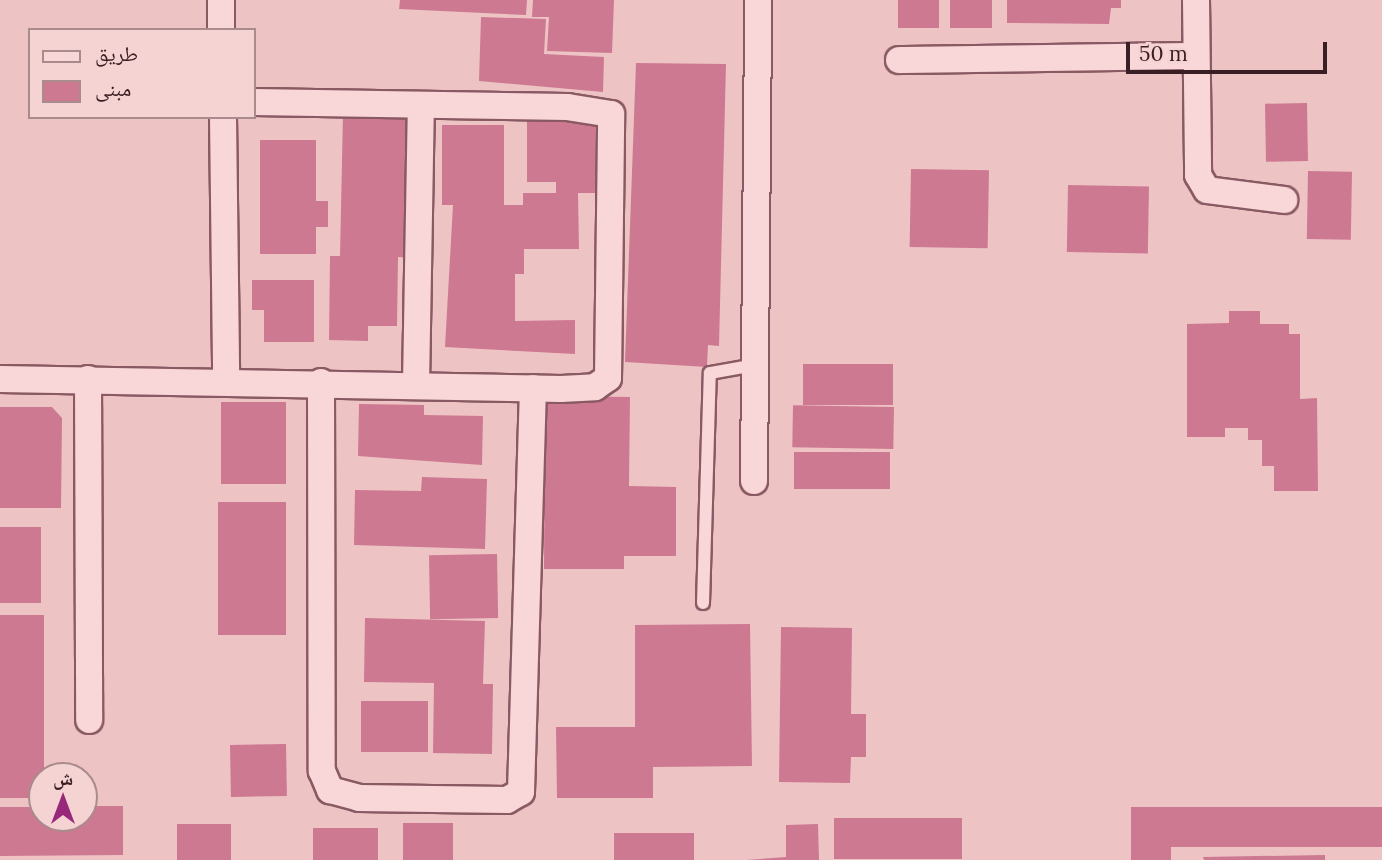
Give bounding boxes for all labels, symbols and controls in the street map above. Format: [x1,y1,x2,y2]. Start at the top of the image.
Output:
legend [28,28,256,119]
scale bar [1130,28,1331,72]
text: طريق [95,40,138,67]
text: 50 m [1139,40,1188,67]
text: مبنى [95,75,131,102]
north arrow [28,762,98,832]
text: ش [53,766,73,790]

